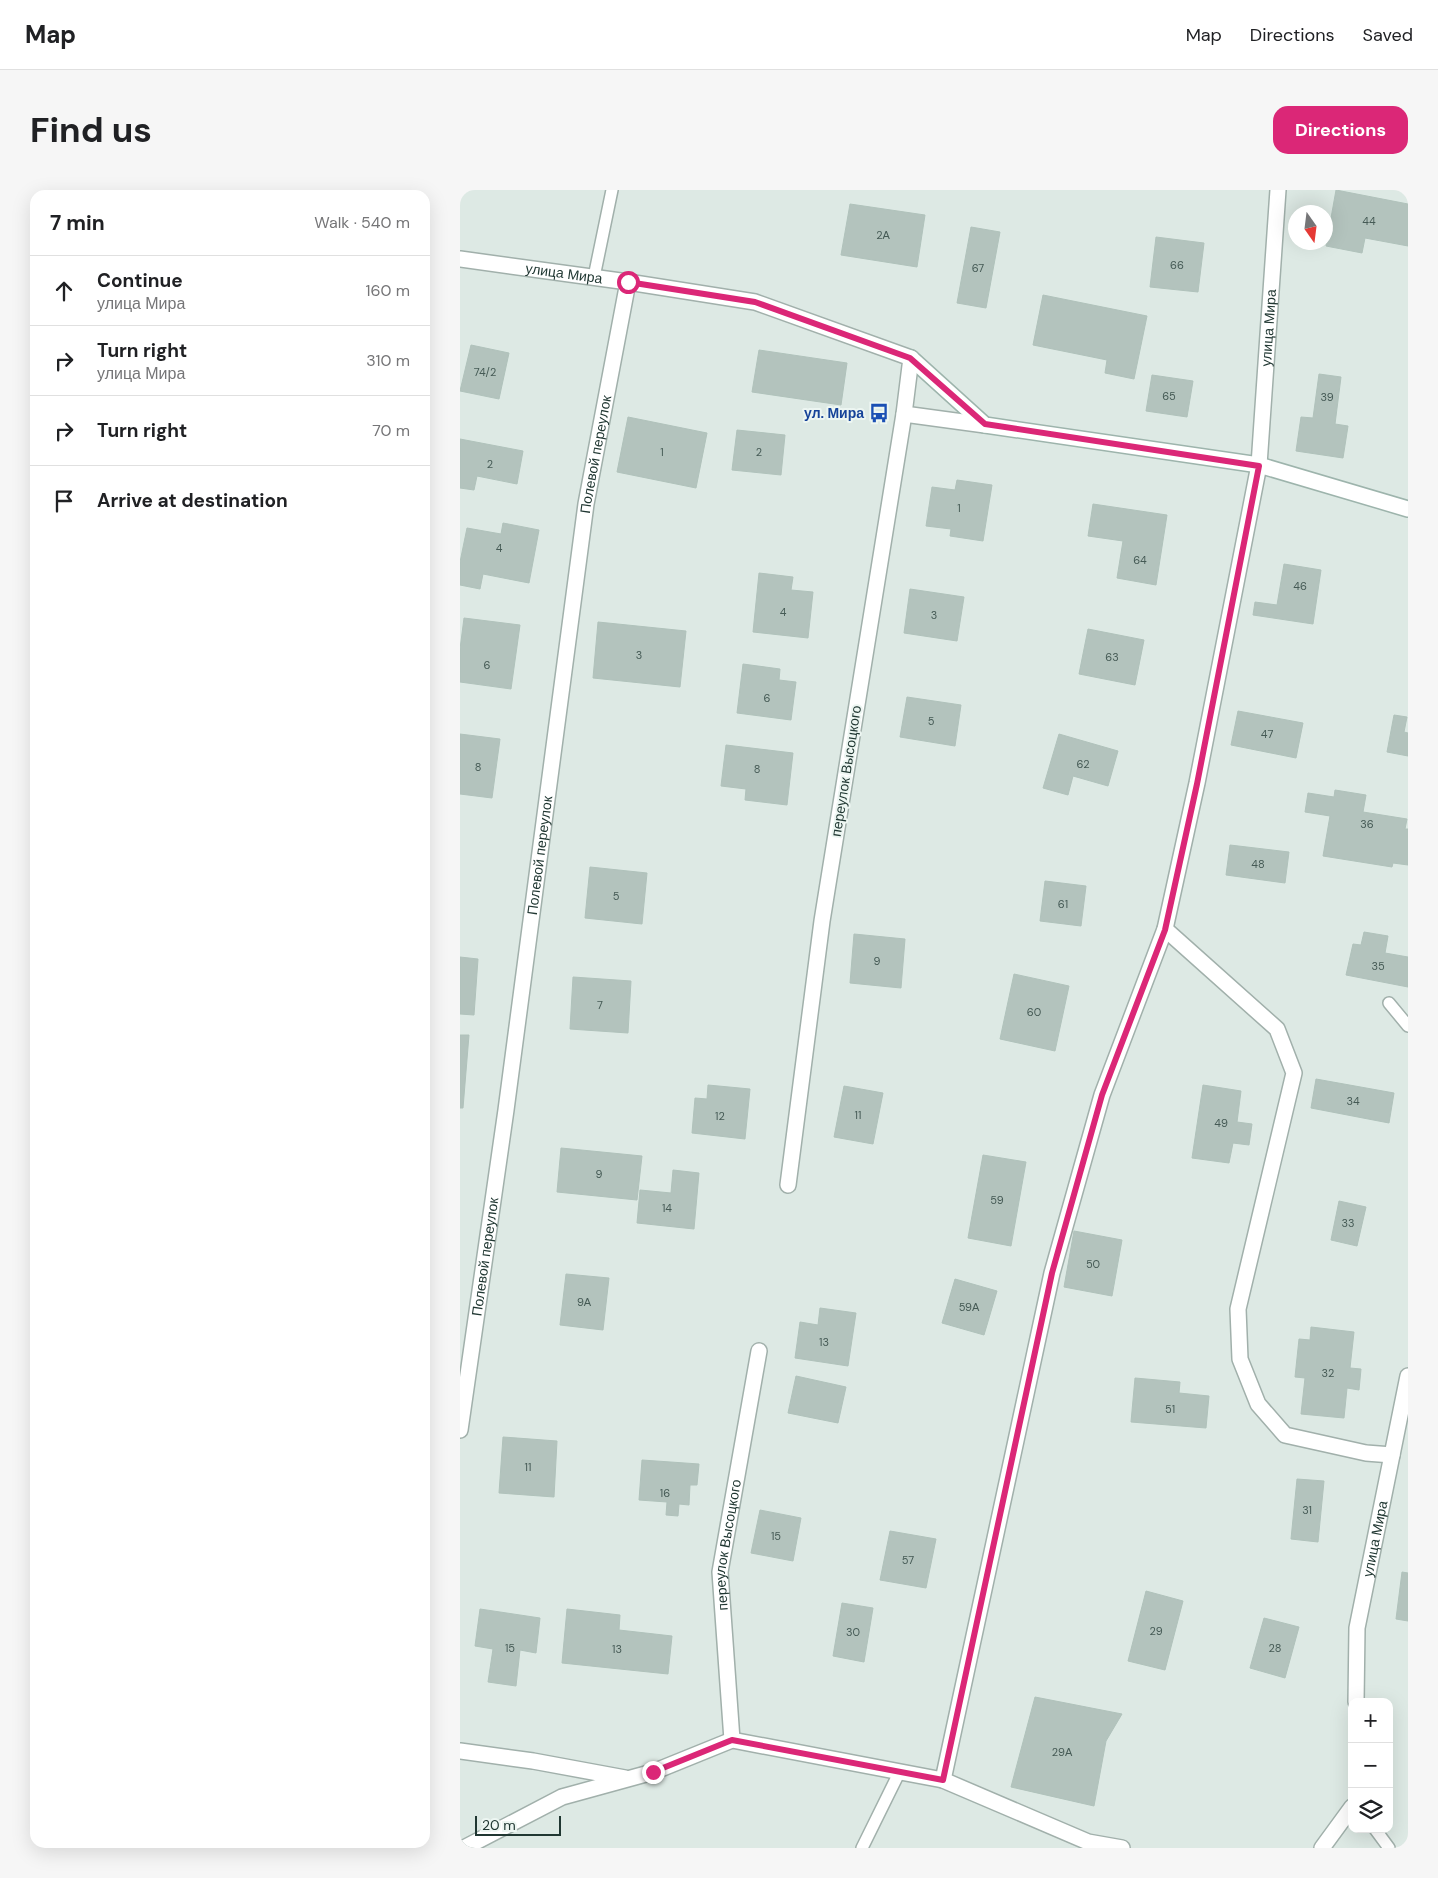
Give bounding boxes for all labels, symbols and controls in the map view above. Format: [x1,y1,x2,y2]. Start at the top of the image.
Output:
text: Map [25,19,76,50]
text: Map [1186,23,1222,47]
text: Directions [1250,23,1335,47]
text: Saved [1363,23,1413,47]
button: Directions [1273,106,1408,154]
text: Find us [30,107,152,153]
north arrow [1288,205,1333,250]
text: 7 min [50,209,105,237]
text: Walk · 540 m [314,212,410,233]
house number: 44 [1362,214,1376,228]
house number: 2А [876,228,890,242]
house number: 66 [1170,258,1184,272]
street label: улица Мира [524,259,604,287]
house number: 67 [972,261,984,275]
text: Continue [97,268,183,293]
route start [617,271,640,294]
icon: ahead [50,277,78,305]
text: 160 m [366,280,410,301]
street label: улица Мира [1257,288,1280,367]
text: улица Мира [97,293,185,314]
text: Turn right [97,338,187,363]
icon: right [50,347,78,375]
text: 310 m [366,350,410,371]
text: улица Мира [97,363,185,384]
house number: 74/2 [474,365,496,379]
house number: 65 [1162,389,1176,403]
house number: 39 [1320,390,1334,404]
street label: Полевой переулок [576,393,616,515]
bus stop icon: ул. Мира [868,402,890,424]
place label: ул. Мира [804,404,864,422]
icon: right [50,417,78,445]
text: Turn right [97,418,187,443]
text: 70 m [372,420,410,441]
house number: 1 [660,445,664,459]
house number: 2 [756,445,762,459]
house number: 2 [487,457,493,471]
icon: arrive [50,487,78,515]
text: Arrive at destination [97,488,288,513]
house number: 1 [957,501,961,515]
house number: 4 [496,541,503,555]
house number: 64 [1133,553,1147,567]
house number: 46 [1293,579,1307,593]
house number: 4 [780,605,787,619]
house number: 3 [931,608,937,622]
house number: 3 [636,648,642,662]
house number: 63 [1105,650,1119,664]
house number: 6 [484,658,491,672]
house number: 6 [764,691,771,705]
street label: переулок Высоцкого [827,704,865,838]
house number: 5 [928,714,935,728]
house number: 47 [1261,727,1273,741]
house number: 62 [1077,757,1089,771]
house number: 8 [475,760,481,774]
house number: 8 [754,762,760,776]
street label: Полевой переулок [523,794,556,916]
house number: 36 [1360,817,1374,831]
house number: 48 [1251,857,1265,871]
house number: 5 [613,889,620,903]
house number: 61 [1058,897,1068,911]
house number: 9 [874,954,881,968]
house number: 35 [1371,959,1385,973]
house number: 7 [597,998,603,1012]
house number: 60 [1027,1005,1041,1019]
house number: 34 [1346,1094,1360,1108]
house number: 11 [855,1108,861,1122]
house number: 12 [715,1109,725,1123]
house number: 49 [1214,1116,1228,1130]
house number: 9 [596,1167,603,1181]
house number: 59 [990,1193,1004,1207]
street label: Полевой переулок [467,1195,502,1317]
house number: 14 [662,1201,672,1215]
house number: 33 [1341,1216,1355,1230]
house number: 50 [1086,1257,1100,1271]
house number: 9А [577,1295,592,1309]
house number: 59А [959,1300,980,1314]
house number: 13 [819,1335,829,1349]
house number: 32 [1322,1366,1334,1380]
house number: 51 [1165,1402,1175,1416]
house number: 11 [525,1460,531,1474]
street label: переулок Высоцкого [711,1478,745,1611]
house number: 16 [660,1486,670,1500]
street label: улица Мира [1359,1499,1392,1579]
house number: 31 [1302,1503,1312,1517]
house number: 15 [771,1529,781,1543]
house number: 57 [902,1553,914,1567]
house number: 29 [1149,1624,1163,1638]
house number: 30 [846,1625,860,1639]
house number: 15 [505,1641,515,1655]
house number: 28 [1269,1641,1281,1655]
house number: 13 [612,1642,622,1656]
map controls [1348,1698,1393,1833]
button: + [1348,1698,1393,1743]
button: − [1348,1743,1393,1788]
house number: 29А [1052,1745,1073,1759]
route end [642,1761,665,1784]
button: layers [1348,1788,1393,1833]
scale bar [475,1813,561,1836]
text: 20 m [482,1816,516,1834]

